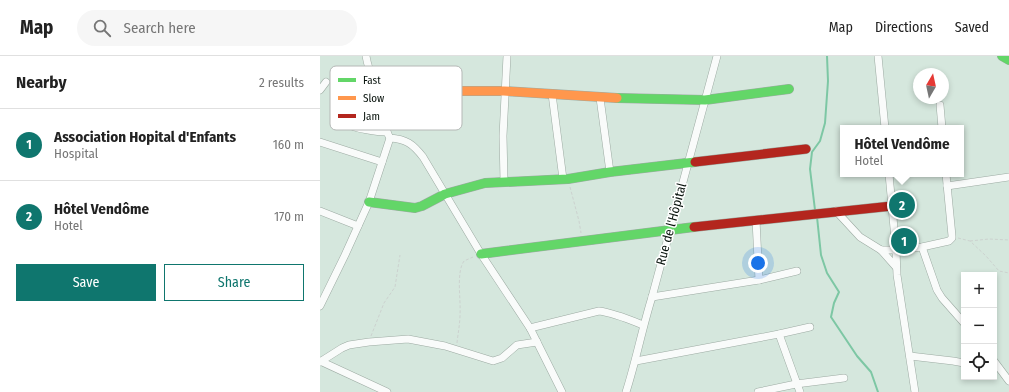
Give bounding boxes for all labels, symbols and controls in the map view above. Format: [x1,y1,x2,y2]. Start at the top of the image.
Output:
search box [77,10,357,46]
text: Map [20,16,53,39]
icon: search [91,17,113,39]
text: Search here [123,19,196,37]
text: Map [829,19,853,36]
text: Directions [875,19,933,36]
text: Saved [955,19,989,36]
legend [330,66,462,130]
north arrow [913,68,949,104]
text: Nearby [16,72,67,93]
text: Fast [363,74,381,87]
text: 2 results [259,75,304,90]
text: Slow [363,92,384,105]
text: Jam [363,110,380,123]
popup [840,125,964,177]
text: Association Hopital d'Enfants [54,128,236,146]
text: Hôtel Vendôme [854,135,950,153]
text: 1 [26,137,32,152]
text: 160 m [273,137,304,152]
text: Hospital [54,146,98,161]
text: Hotel [854,153,883,168]
street label: Rue de l'Hôpital [653,181,689,267]
pin: 2 [889,190,915,220]
text: Hôtel Vendôme [54,200,149,218]
text: 2 [26,209,32,224]
text: 170 m [274,209,304,224]
text: Hotel [54,218,83,233]
pin: 1 [891,226,917,256]
your location [748,253,768,273]
button: Save [16,264,156,301]
button: Share [164,264,304,301]
map controls [961,272,997,380]
button: + [961,272,997,308]
button: − [961,308,997,344]
button: locate [961,344,997,380]

